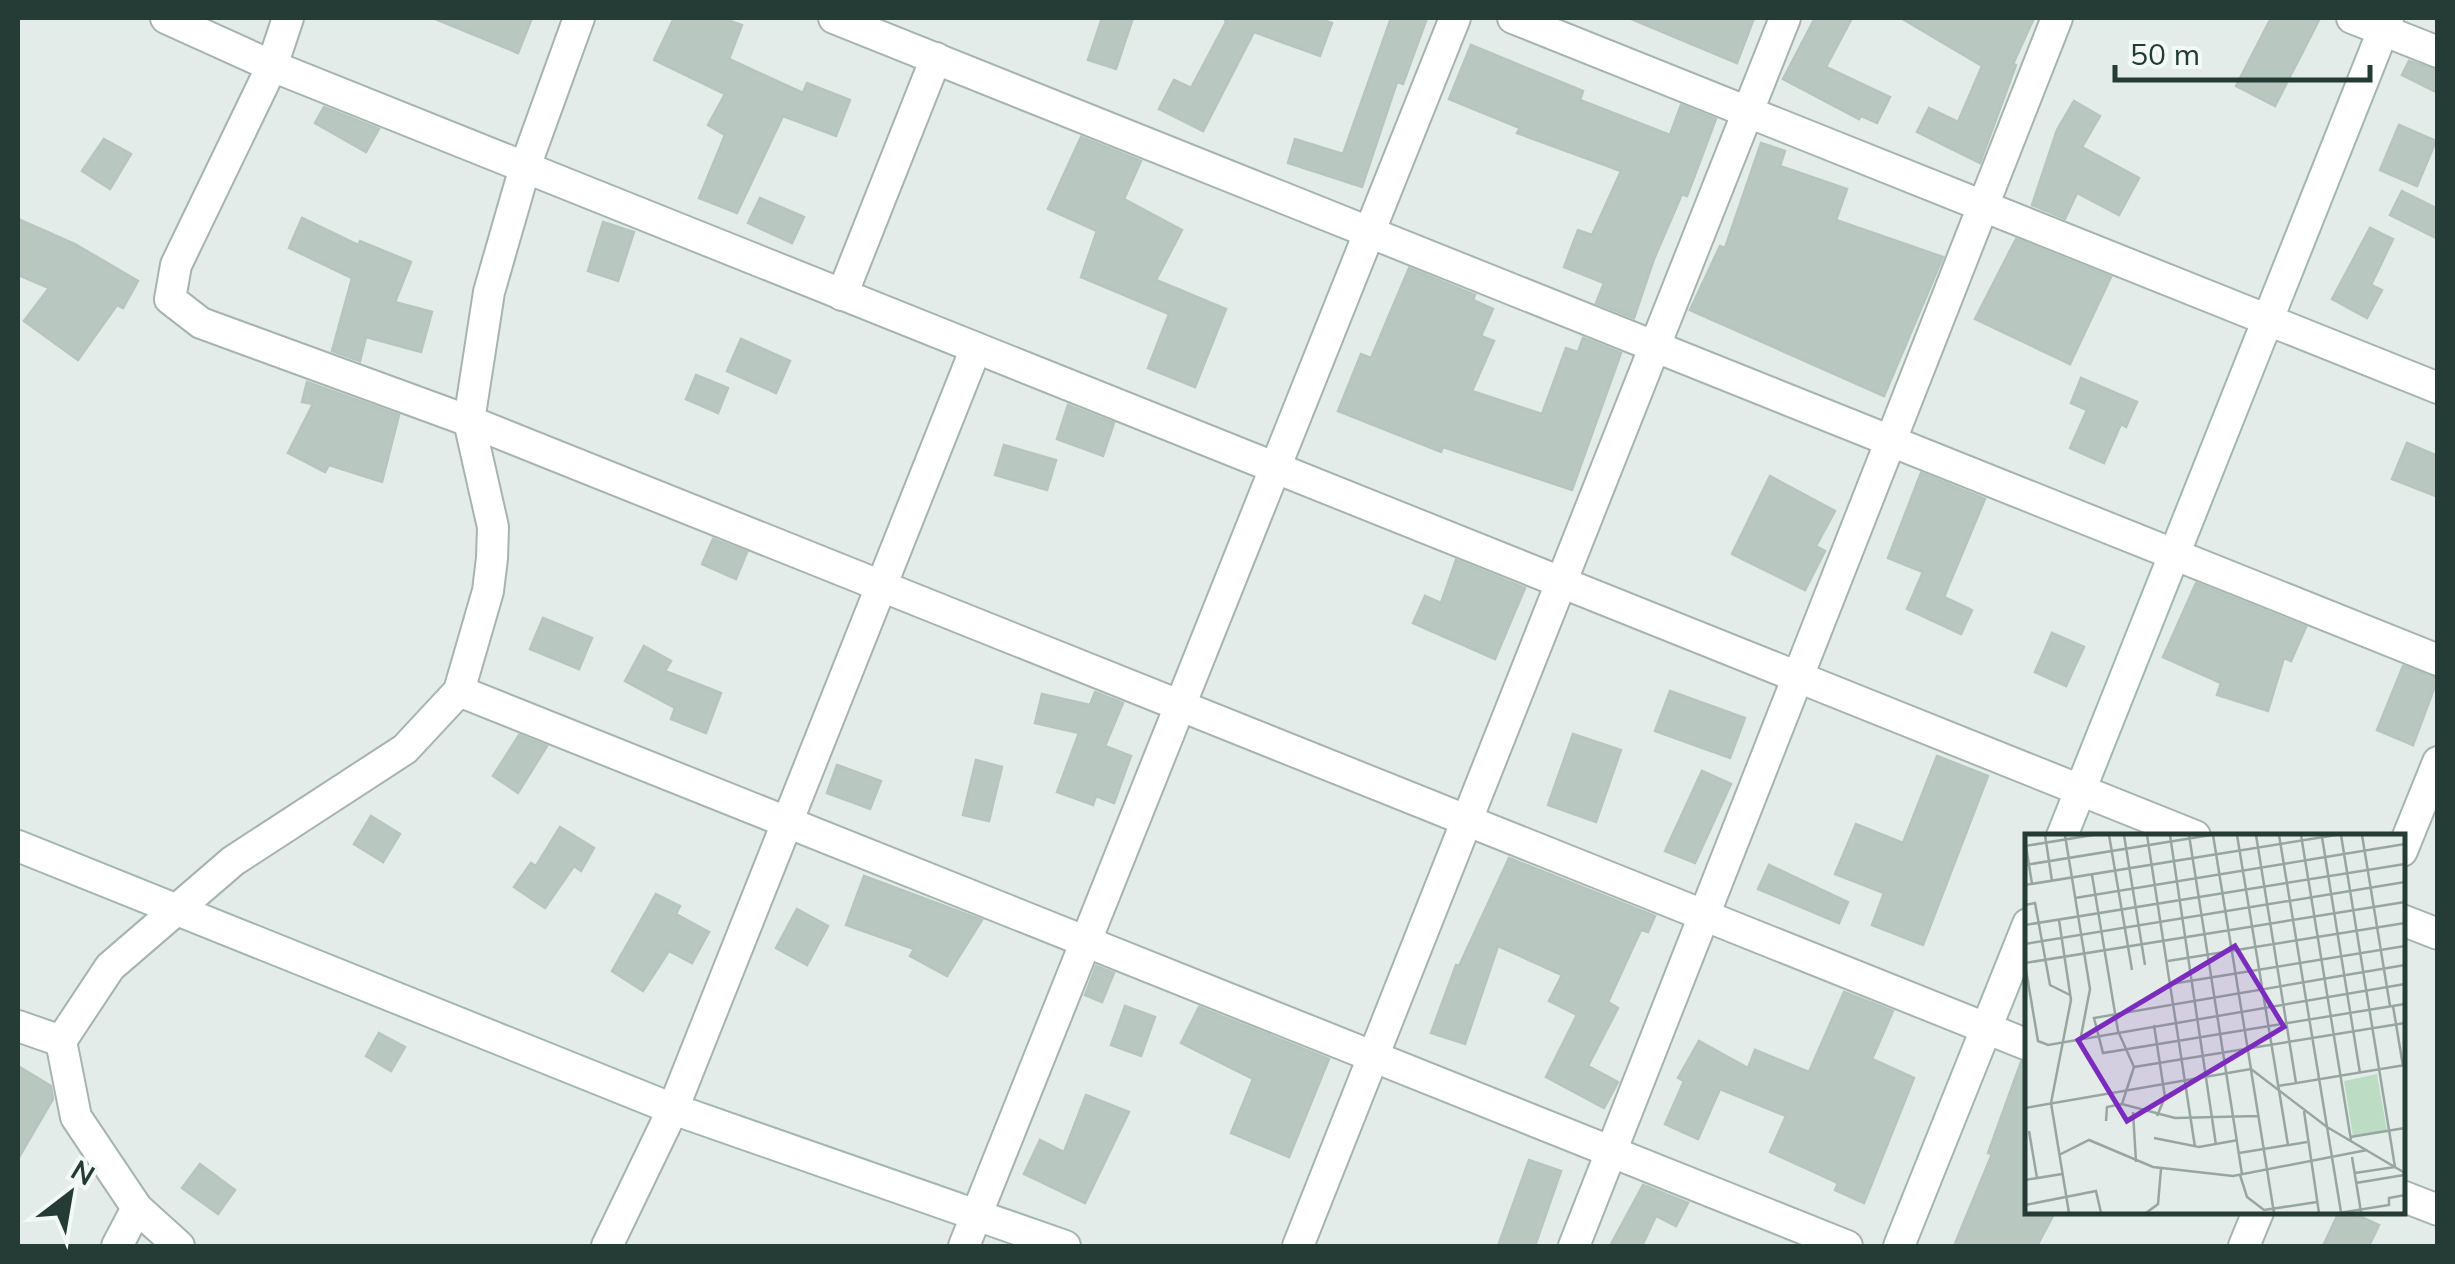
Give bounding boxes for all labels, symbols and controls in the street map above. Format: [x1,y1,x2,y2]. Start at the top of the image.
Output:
scale bar [2115,20,2370,82]
text: 50 m [2130,35,2200,73]
inset map [2025,834,2405,1214]
north arrow [20,1144,120,1244]
text: N [65,1152,101,1193]

